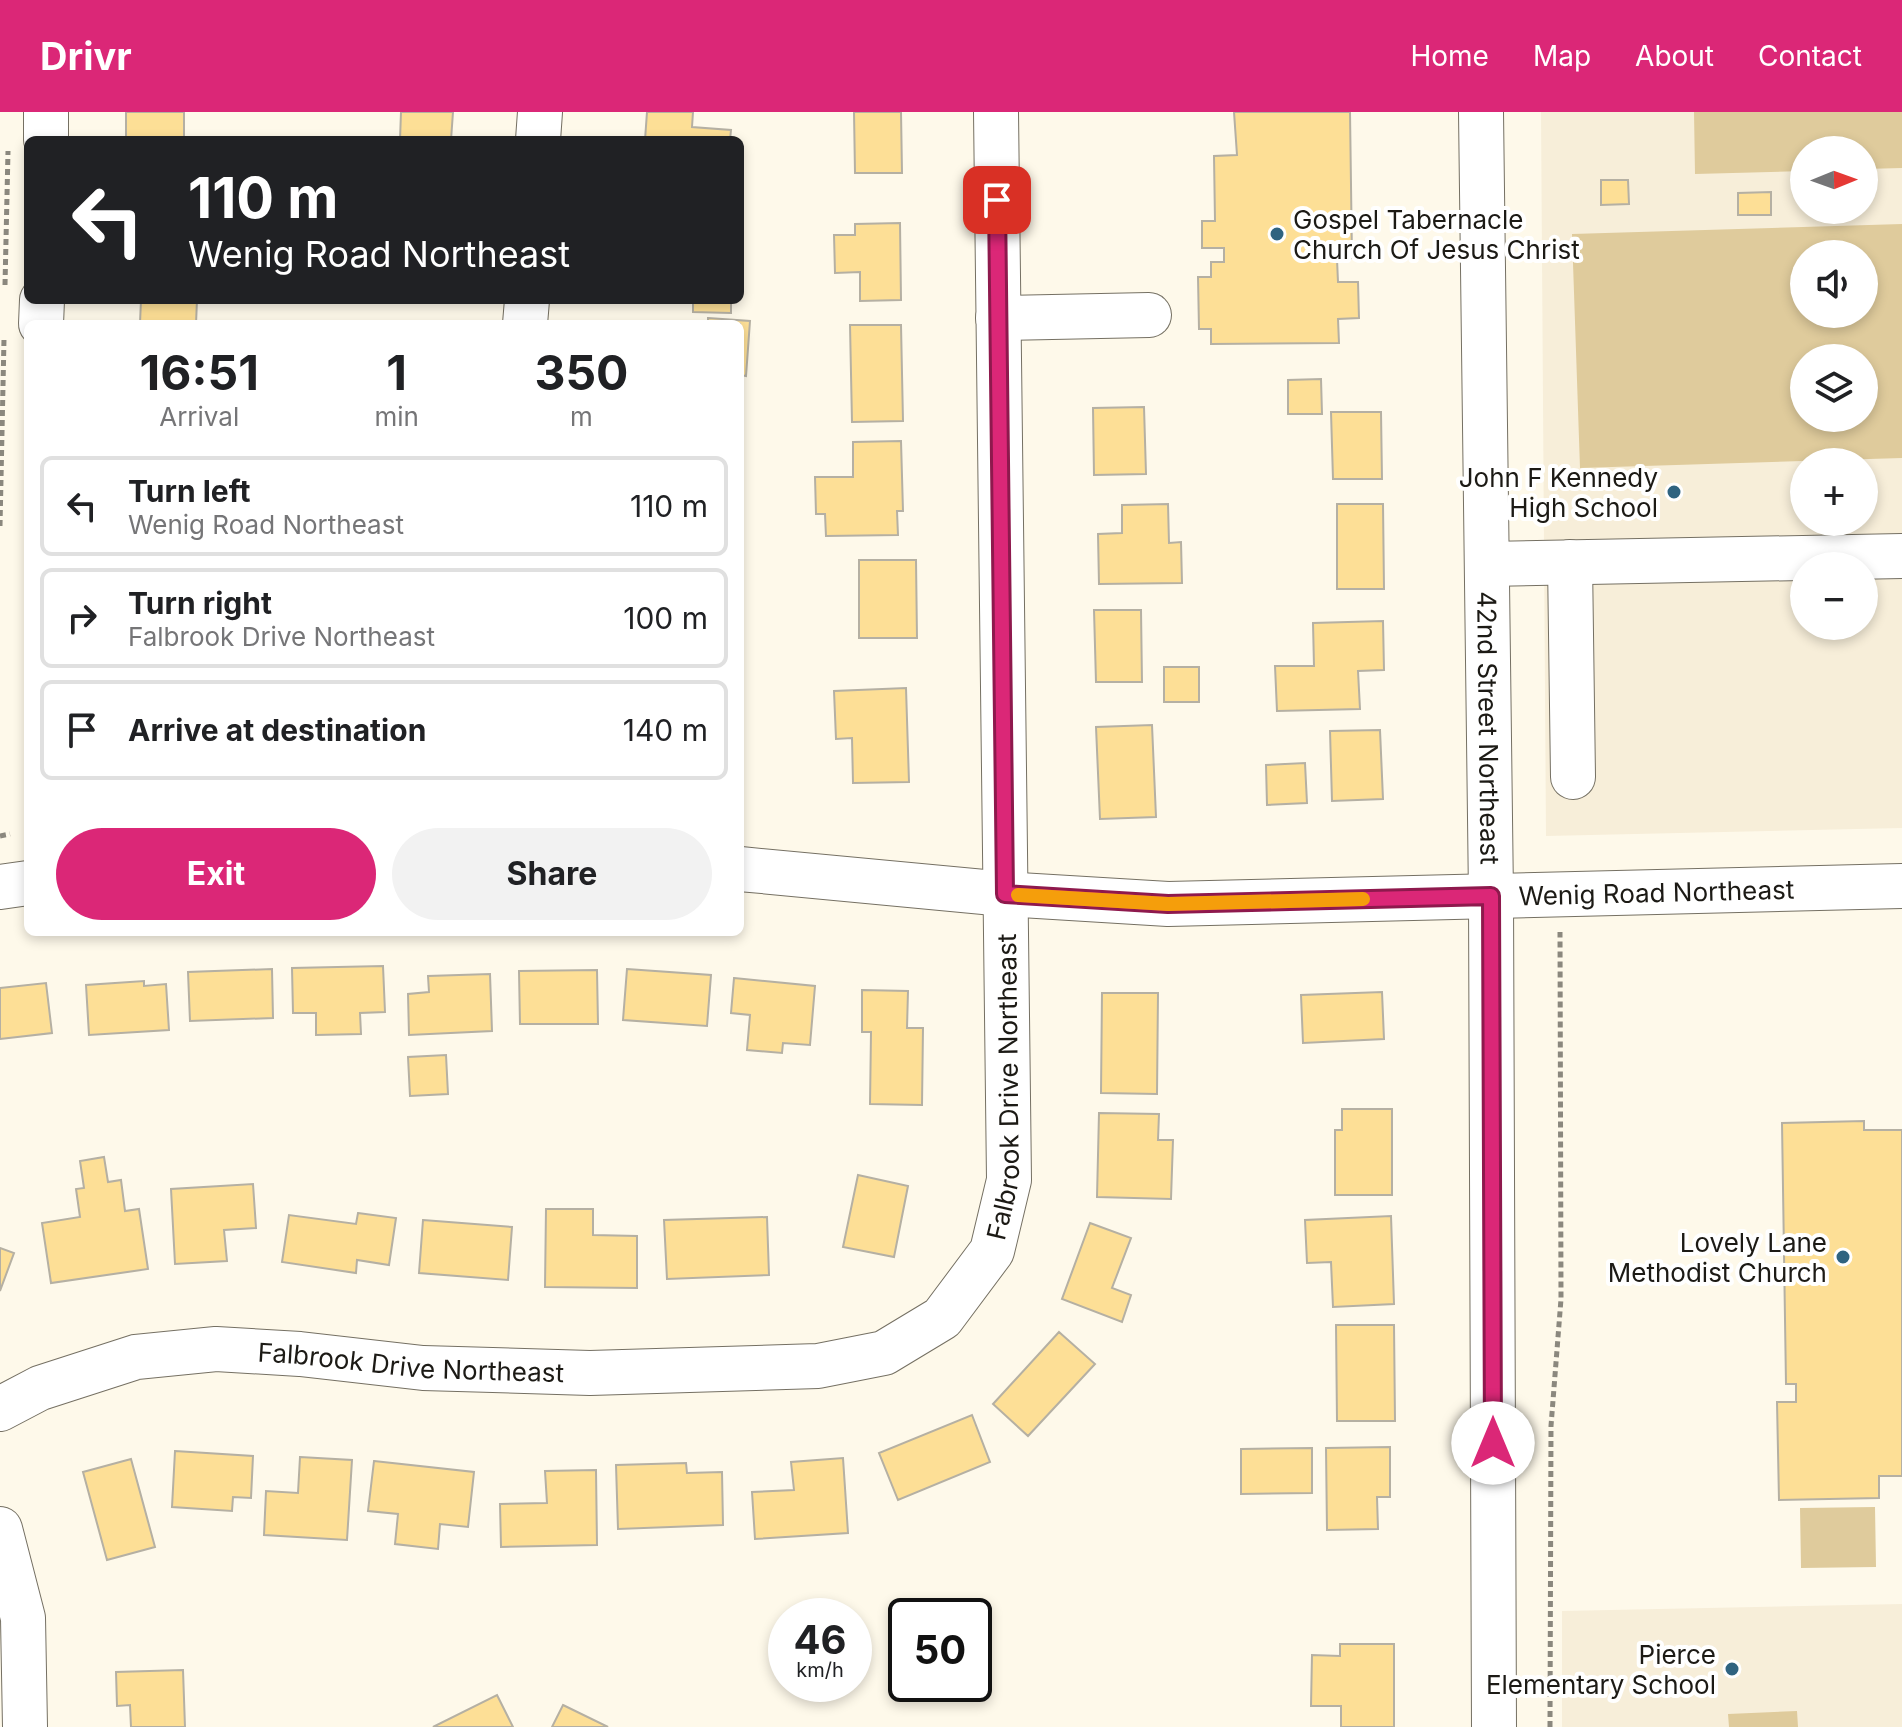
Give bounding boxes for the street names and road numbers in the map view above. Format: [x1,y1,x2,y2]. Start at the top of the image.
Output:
street label: 42nd Street Northeast [1472,591,1506,865]
street label: Wenig Road Northeast [1518,873,1795,911]
street label: Falbrook Drive Northeast [980,933,1024,1243]
street label: Falbrook Drive Northeast [257,1336,565,1388]

